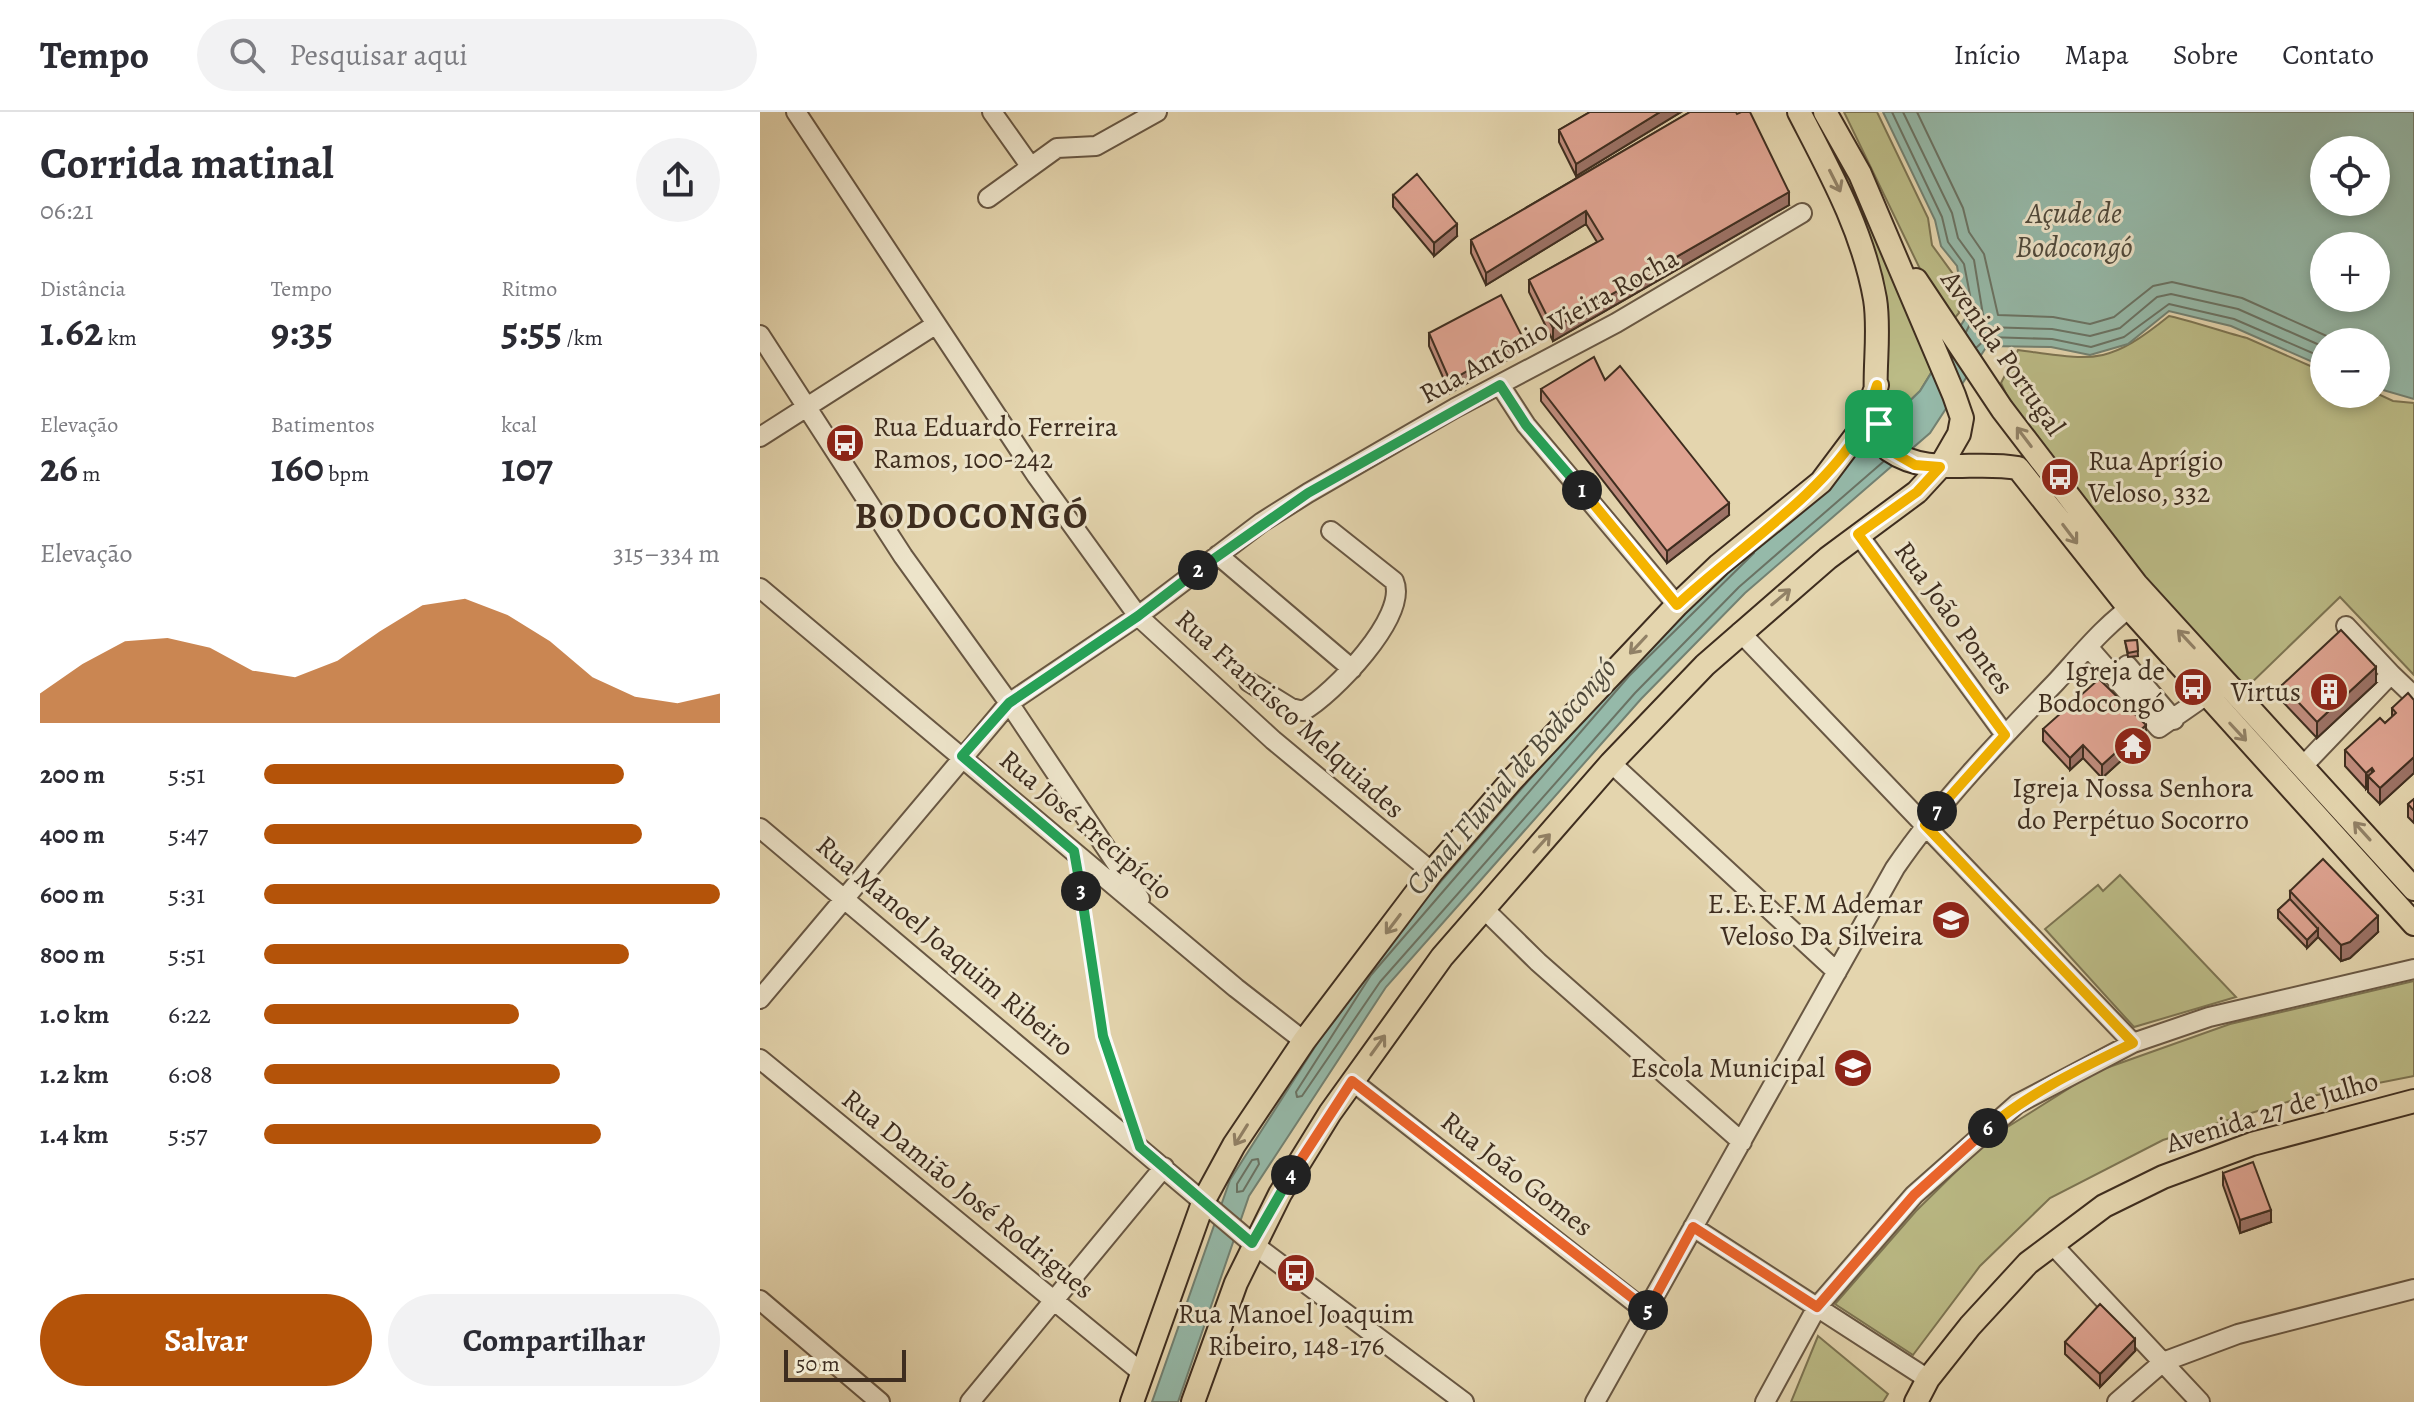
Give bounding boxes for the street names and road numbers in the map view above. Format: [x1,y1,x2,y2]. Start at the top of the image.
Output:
street label: Rua Antônio Vieira Rocha [1413,239,1685,413]
street label: Avenida Portugal [1931,262,2074,443]
street label: Rua João Pontes [1885,534,2023,702]
street label: Rua Francisco Melquiades [1167,601,1413,827]
street label: Rua José Precipício [991,741,1181,909]
street label: Rua Manoel Joaquim Ribeiro [808,827,1082,1065]
street label: Avenida 27 de Julho [2160,1062,2383,1163]
street label: Rua Damião José Rodrigues [834,1080,1102,1308]
street label: Rua João Gomes [1433,1102,1601,1246]

